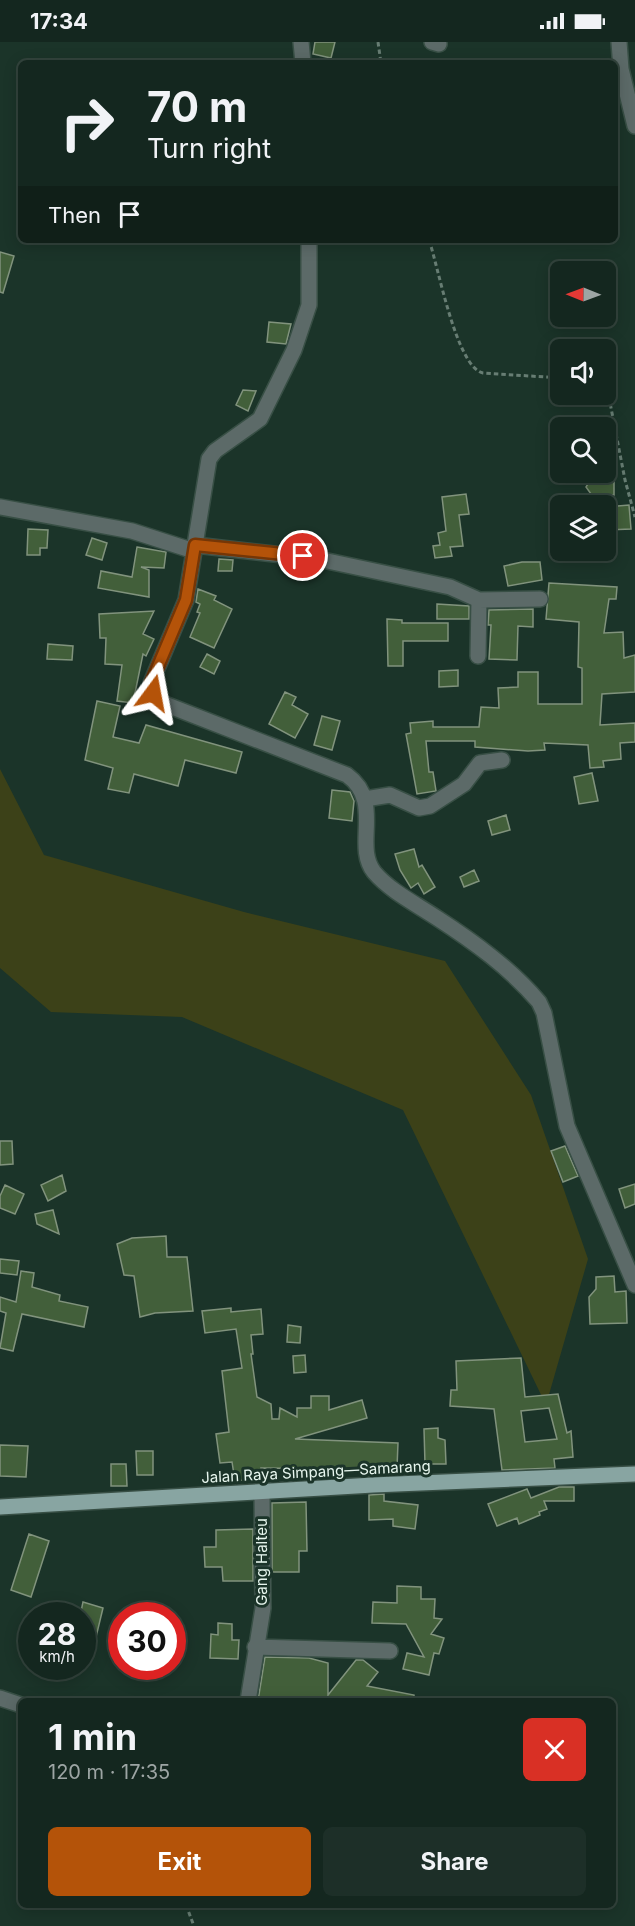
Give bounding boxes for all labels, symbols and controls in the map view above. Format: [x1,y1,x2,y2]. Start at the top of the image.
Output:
text: 17:34 [30,8,88,34]
text: 70 m [147,81,247,132]
icon: right [48,84,126,162]
text: Turn right [147,132,271,165]
icon: arrive [113,198,146,231]
text: Then [48,202,101,228]
north arrow [550,261,616,327]
map controls [550,261,616,561]
button: sound [550,339,616,405]
button: search [550,417,616,483]
button: layers [550,495,616,561]
pin [277,530,328,581]
icon: arrive [286,539,319,572]
position arrow [121,661,185,725]
street label: Jalan Raya Simpang—Samarang [201,1456,431,1487]
street label: Gang Halteu [252,1518,271,1606]
speed limit sign: 30 [108,1602,186,1680]
text: 28 [38,1616,76,1652]
text: km/h [39,1647,75,1666]
text: 1 min [48,1715,137,1759]
button: close [523,1718,586,1781]
text: 120 m · 17:35 [48,1760,170,1784]
button: Exit [48,1827,311,1896]
button: Share [323,1827,586,1896]

